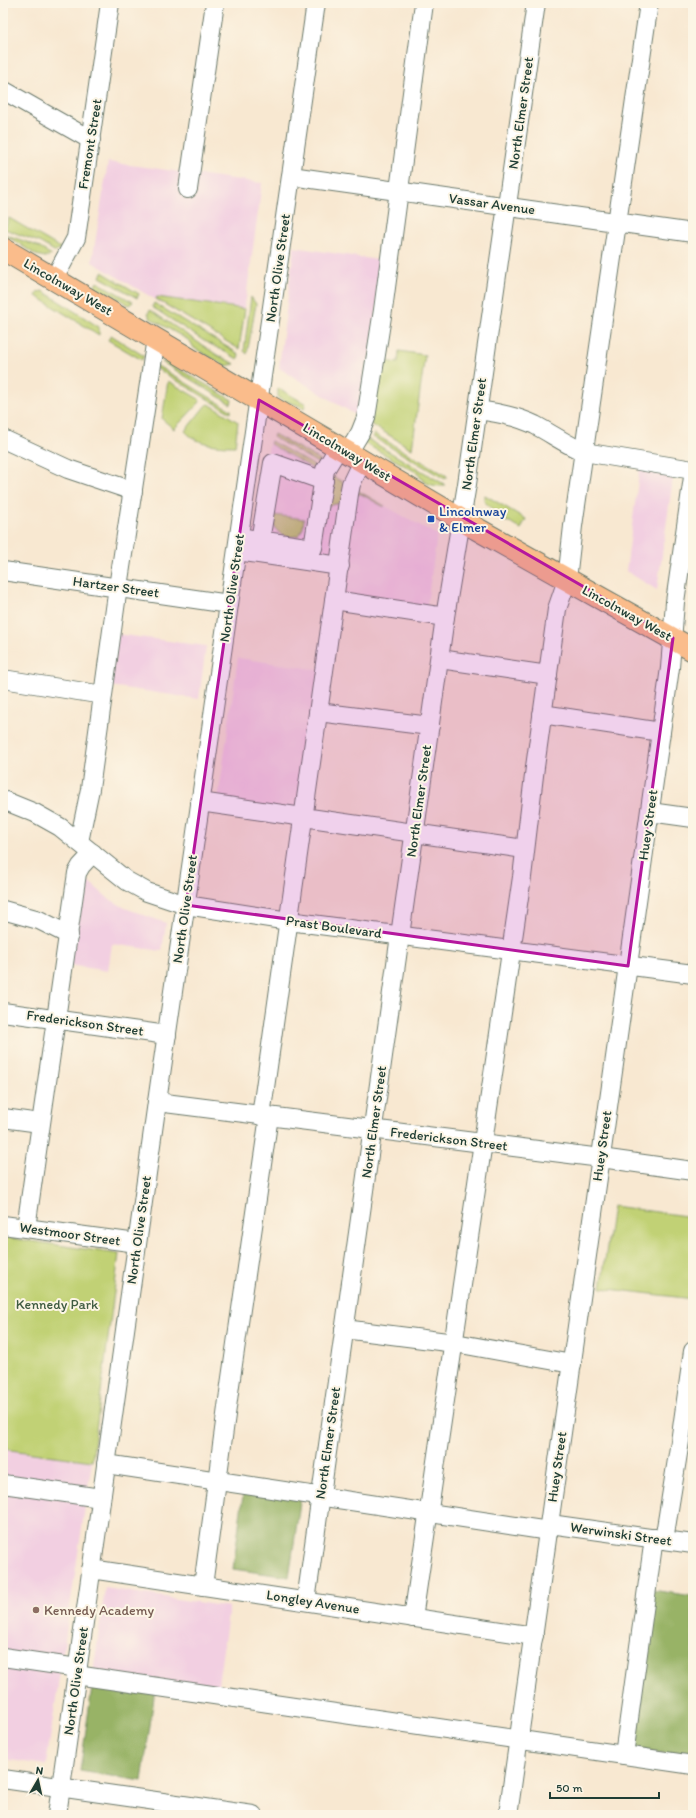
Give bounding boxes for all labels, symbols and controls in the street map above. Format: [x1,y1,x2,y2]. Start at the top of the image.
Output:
street label: North Elmer Street [505,56,537,170]
street label: Fremont Street [74,98,106,190]
street label: Vassar Avenue [448,190,537,219]
street label: North Olive Street [262,213,294,323]
street label: Lincolnway West [20,255,116,319]
street label: North Elmer Street [458,377,490,491]
street label: Lincolnway West [300,419,394,485]
place label: Lincolnway & Elmer [439,503,507,536]
marker: Lincolnway & Elmer [426,514,436,524]
street label: North Olive Street [216,533,248,643]
street label: Hartzer Street [72,573,160,601]
street label: Lincolnway West [579,581,675,645]
street label: North Elmer Street [403,744,435,858]
street label: Huey Street [635,789,661,861]
street label: North Olive Street [169,854,201,964]
street label: Prast Boulevard [285,912,383,942]
street label: Frederickson Street [25,1006,145,1040]
street label: North Elmer Street [358,1065,390,1179]
street label: Huey Street [589,1110,615,1182]
street label: Frederickson Street [389,1123,509,1155]
street label: North Olive Street [123,1175,155,1285]
street label: Westmoor Street [18,1219,122,1249]
park label: Kennedy Park [16,1296,99,1313]
street label: North Elmer Street [312,1386,344,1500]
street label: Huey Street [544,1431,570,1503]
street label: Werwinski Street [569,1518,673,1550]
street label: Longley Avenue [265,1586,361,1618]
place label: Kennedy Academy [44,1602,155,1619]
marker: Kennedy Academy [31,1605,41,1615]
street label: North Olive Street [60,1626,92,1736]
north arrow [18,1760,58,1800]
text: N [35,1764,44,1778]
scale bar [550,1774,659,1800]
text: 50 m [556,1781,582,1795]

